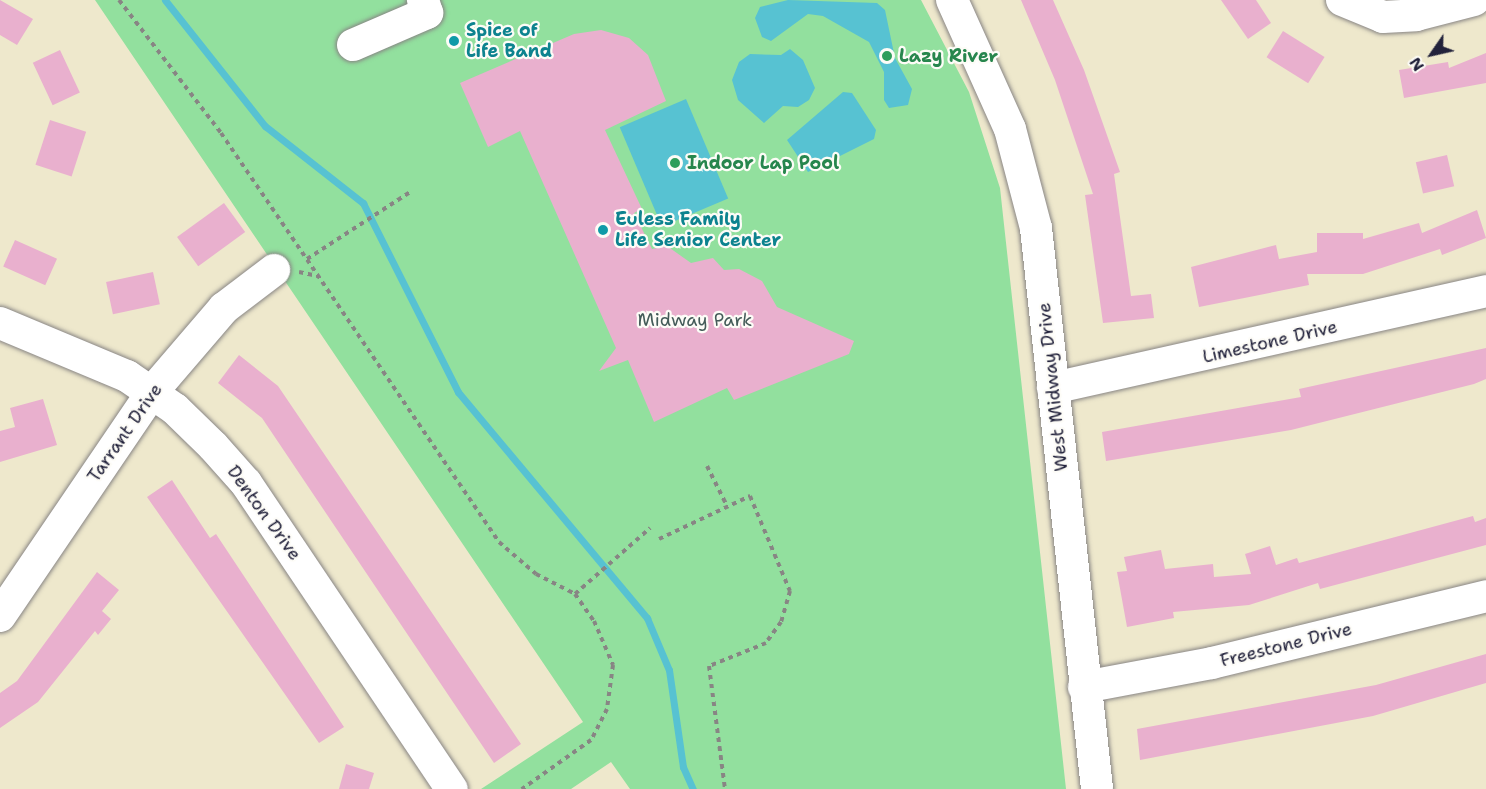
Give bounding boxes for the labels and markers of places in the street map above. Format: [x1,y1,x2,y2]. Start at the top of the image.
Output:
place label: Spice of Life Band [466,20,552,63]
marker: Spice of Life Band [447,34,461,48]
place label: Lazy River [899,45,998,67]
marker: Lazy River [880,49,894,63]
place label: Indoor Lap Pool [687,152,839,174]
marker: Indoor Lap Pool [668,156,682,170]
place label: Euless Family Life Senior Center [615,209,781,252]
marker: Euless Family Life Senior Center [596,223,610,237]

